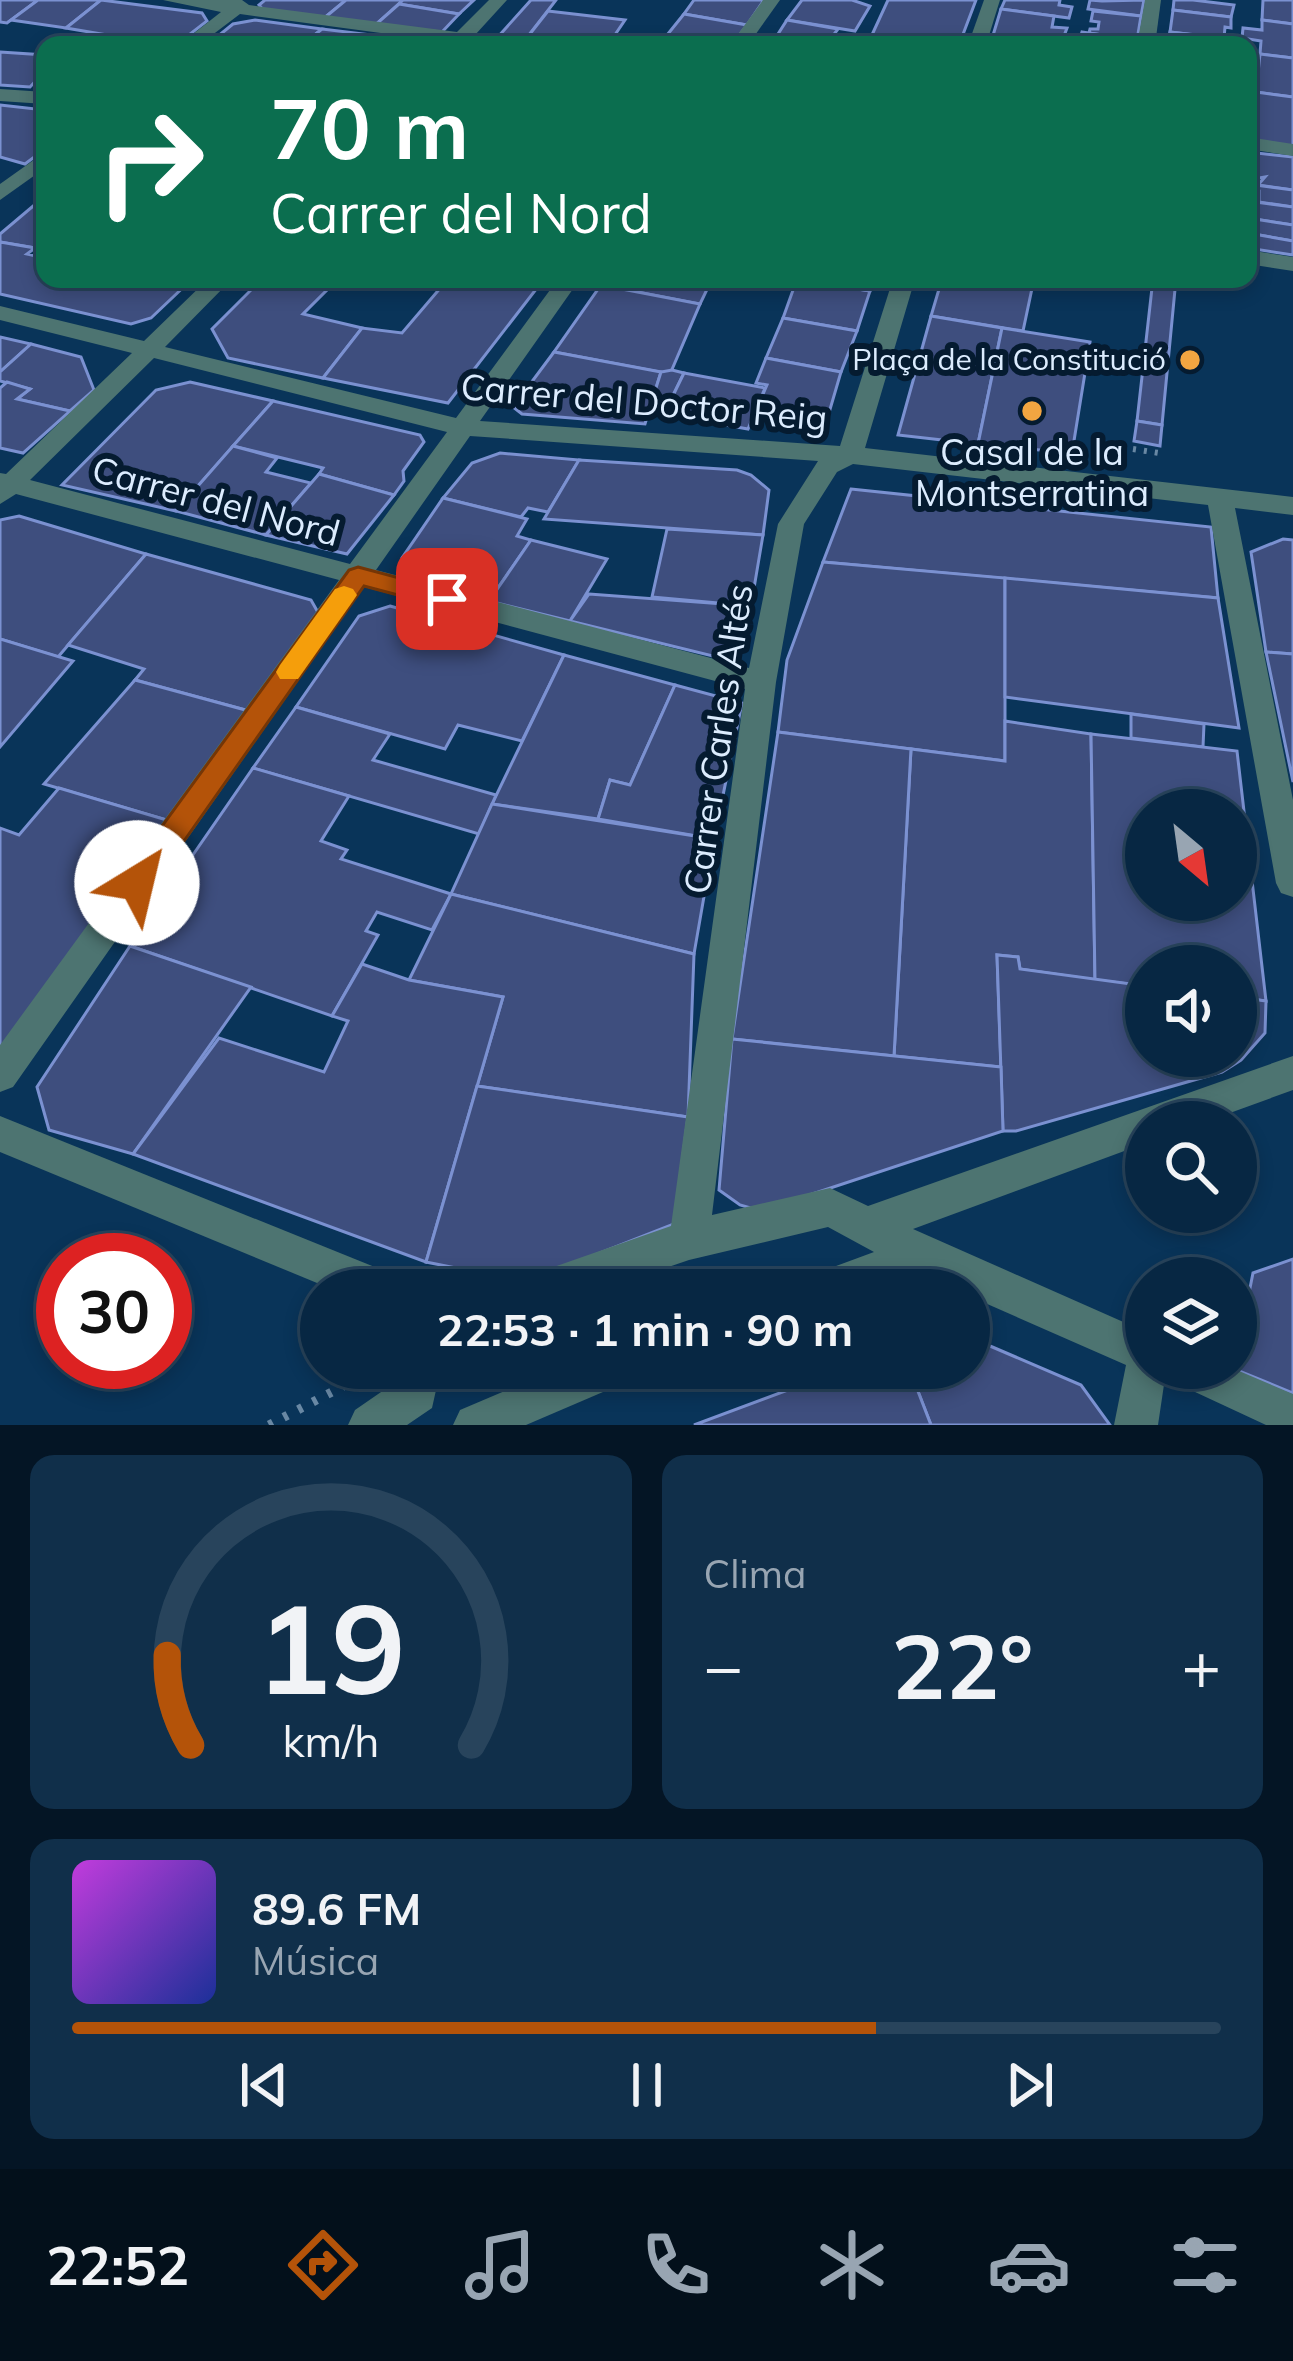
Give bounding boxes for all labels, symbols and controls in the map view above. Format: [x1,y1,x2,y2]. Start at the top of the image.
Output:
text: 70 m [270,75,469,180]
icon: right [72,84,228,240]
text: Carrer del Nord [270,179,652,247]
place label: Plaça de la Constitució [852,340,1166,378]
marker: Plaça de la Constitució [1177,347,1203,373]
street label: Carrer del Doctor Reig [459,363,829,440]
marker: Casal de la Montserratina [1019,398,1045,424]
place label: Casal de la Montserratina [915,429,1149,515]
street label: Carrer del Nord [87,446,345,555]
pin [396,548,498,650]
icon: arrive [414,566,480,632]
street label: Carrer Carles Altés [673,581,762,897]
north arrow [1125,789,1257,921]
map controls [1125,789,1257,1389]
position arrow [74,820,200,946]
button: sound [1125,945,1257,1077]
button: search [1125,1101,1257,1233]
speed limit sign: 30 [36,1233,192,1389]
button: layers [1125,1257,1257,1389]
text: 22:53 · 1 min · 90 m [437,1301,853,1357]
text: Clima [704,1549,806,1598]
text: 19 [256,1569,406,1725]
text: 22° [891,1609,1033,1722]
text: − [704,1624,743,1707]
text: + [1181,1624,1221,1707]
text: km/h [282,1714,379,1768]
text: 89.6 FM [252,1880,421,1936]
text: Música [252,1936,379,1985]
icon: previous [231,2052,297,2118]
icon: pause [614,2052,680,2118]
icon: next [997,2052,1063,2118]
icon: directions [281,2223,365,2307]
icon: music [458,2223,542,2307]
icon: phone [634,2223,718,2307]
icon: climate [810,2223,894,2307]
icon: car [987,2223,1071,2307]
icon: filters [1163,2223,1247,2307]
text: 22:52 [46,2231,189,2299]

